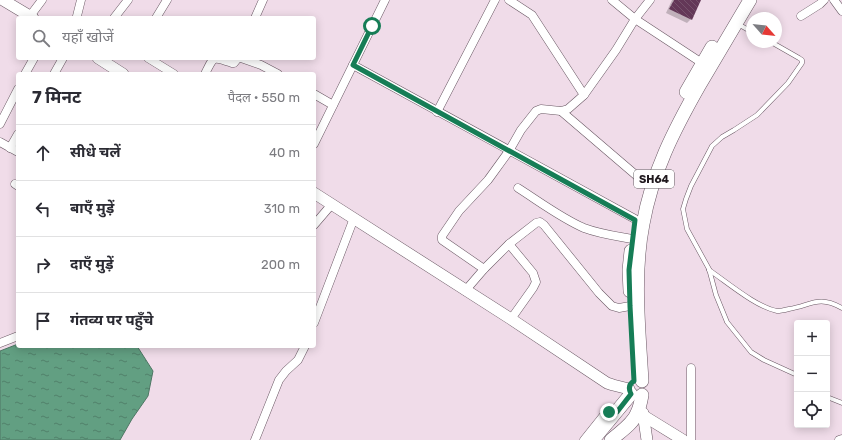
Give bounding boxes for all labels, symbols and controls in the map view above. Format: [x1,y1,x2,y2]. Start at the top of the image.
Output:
north arrow [746,12,782,48]
search box [16,16,316,60]
route start [363,17,381,35]
icon: search [30,27,52,49]
text: यहाँ खोजें [62,28,114,46]
text: 7 मिनट [32,87,81,107]
text: पैदल · 550 m [228,90,300,105]
icon: ahead [32,142,54,164]
text: सीधे चलें [70,143,120,161]
text: 40 m [269,145,300,160]
road number: SH64 [634,170,674,188]
icon: left [32,198,54,220]
text: बाएँ मुड़ें [70,199,114,217]
text: 310 m [264,201,300,216]
icon: right [32,254,54,276]
text: दाएँ मुड़ें [70,255,113,273]
text: 200 m [261,257,300,272]
icon: arrive [32,310,54,332]
text: गंतव्य पर पहुँचे [70,311,154,329]
map controls [794,320,830,428]
button: + [794,320,830,356]
button: − [794,356,830,392]
button: locate [794,392,830,428]
route end [600,403,618,421]

